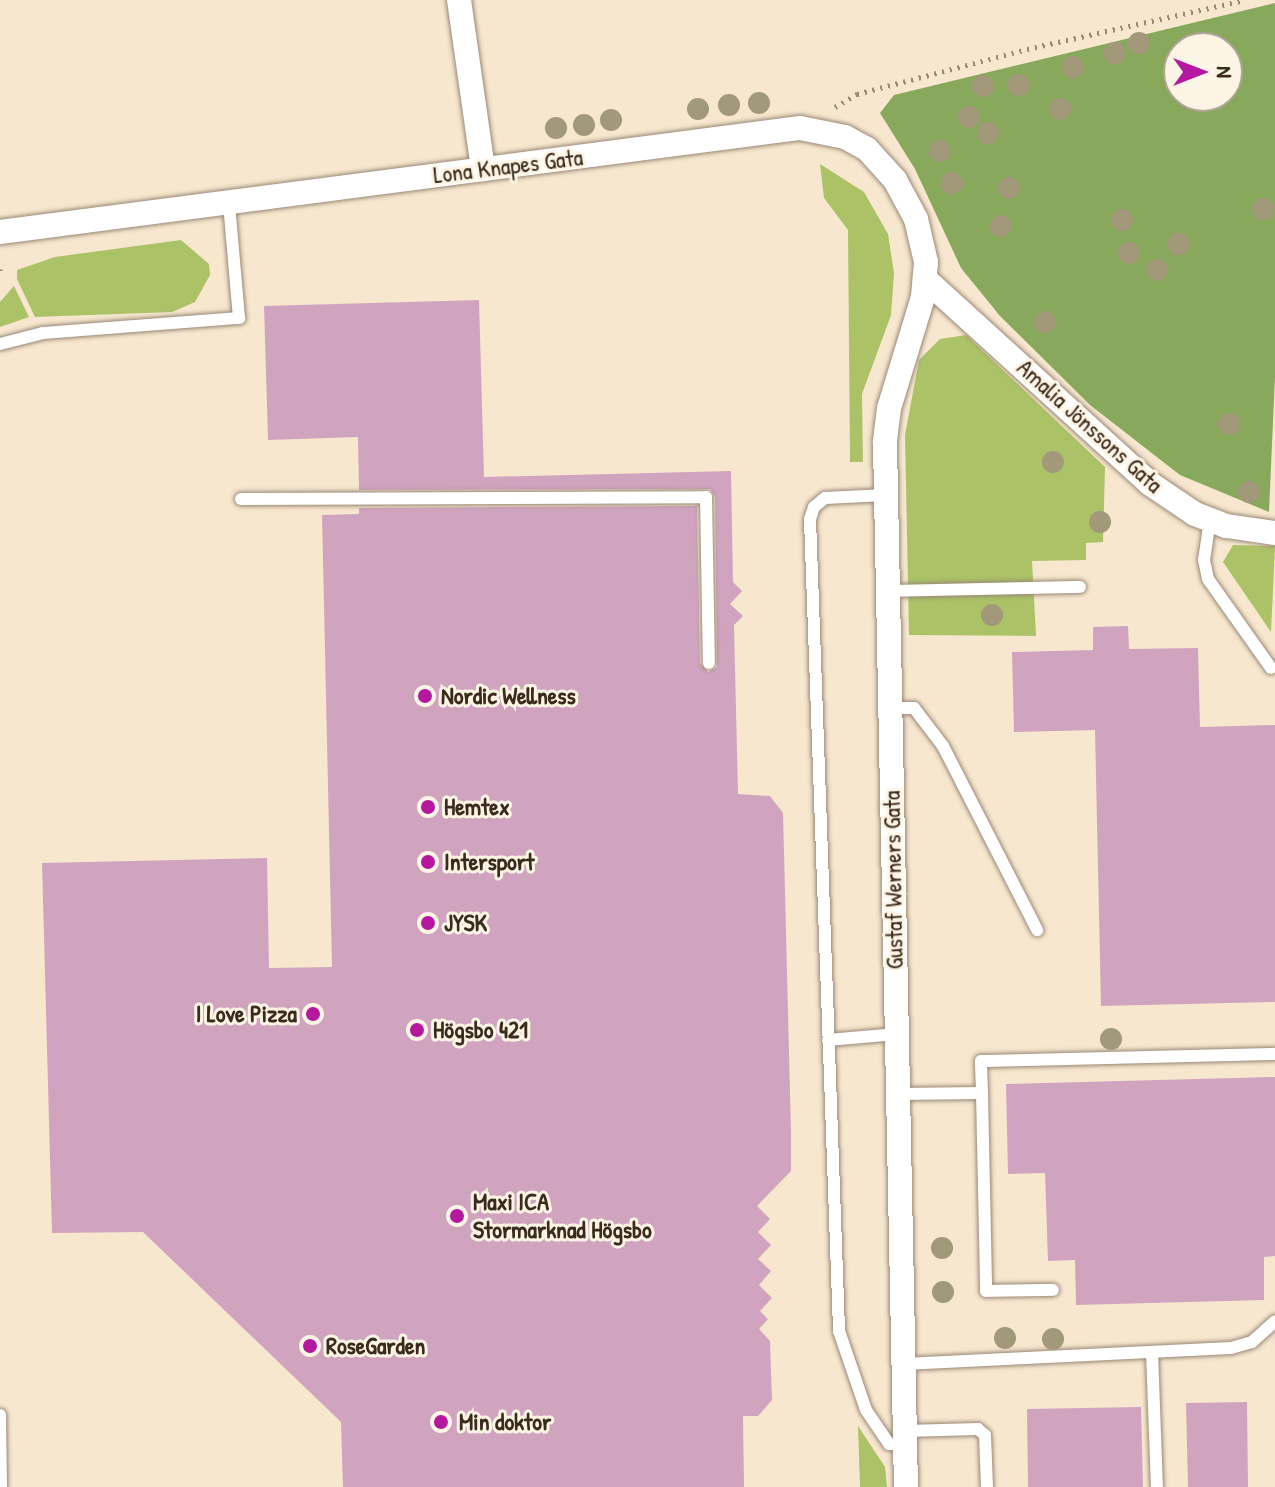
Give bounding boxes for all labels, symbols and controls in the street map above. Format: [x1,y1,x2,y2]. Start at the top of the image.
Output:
north arrow [1163,32,1243,112]
text: N [1210,66,1240,78]
street label: Lona Knapes Gata [432,143,584,189]
street label: Amalia Jönssons Gata [1011,353,1169,499]
place label: Nordic Wellness [441,682,576,710]
marker: Nordic Wellness [416,687,434,705]
street label: Gustaf Werners Gata [877,790,909,970]
place label: Hemtex [444,793,510,821]
marker: Hemtex [419,798,437,816]
place label: Intersport [444,848,534,876]
marker: Intersport [419,853,437,871]
place label: JYSK [444,909,487,937]
marker: JYSK [419,914,437,932]
place label: I Love Pizza [196,1000,297,1028]
marker: I Love Pizza [304,1005,322,1023]
place label: Högsbo 421 [433,1016,528,1044]
marker: Högsbo 421 [408,1021,426,1039]
place label: Maxi ICA Stormarknad Högsbo [473,1188,652,1244]
marker: Maxi ICA Stormarknad Högsbo [448,1207,466,1225]
place label: RoseGarden [326,1332,425,1360]
marker: RoseGarden [301,1337,319,1355]
place label: Min doktor [459,1408,551,1436]
marker: Min doktor [430,1411,452,1433]

